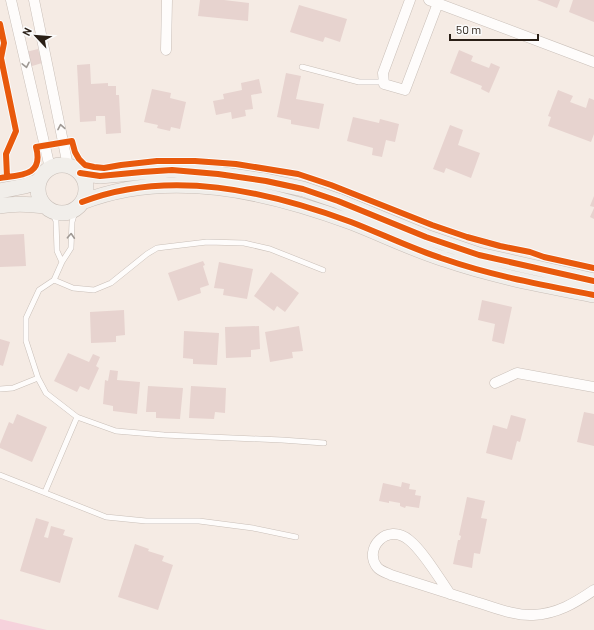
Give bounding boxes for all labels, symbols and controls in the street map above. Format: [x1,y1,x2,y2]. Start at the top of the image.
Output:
north arrow [16,16,56,56]
scale bar [450,16,538,42]
text: 50 m [456,22,481,36]
text: N [19,25,34,38]
one-way arrow [21,62,29,69]
one-way arrow [57,124,65,131]
one-way arrow [67,233,76,239]

